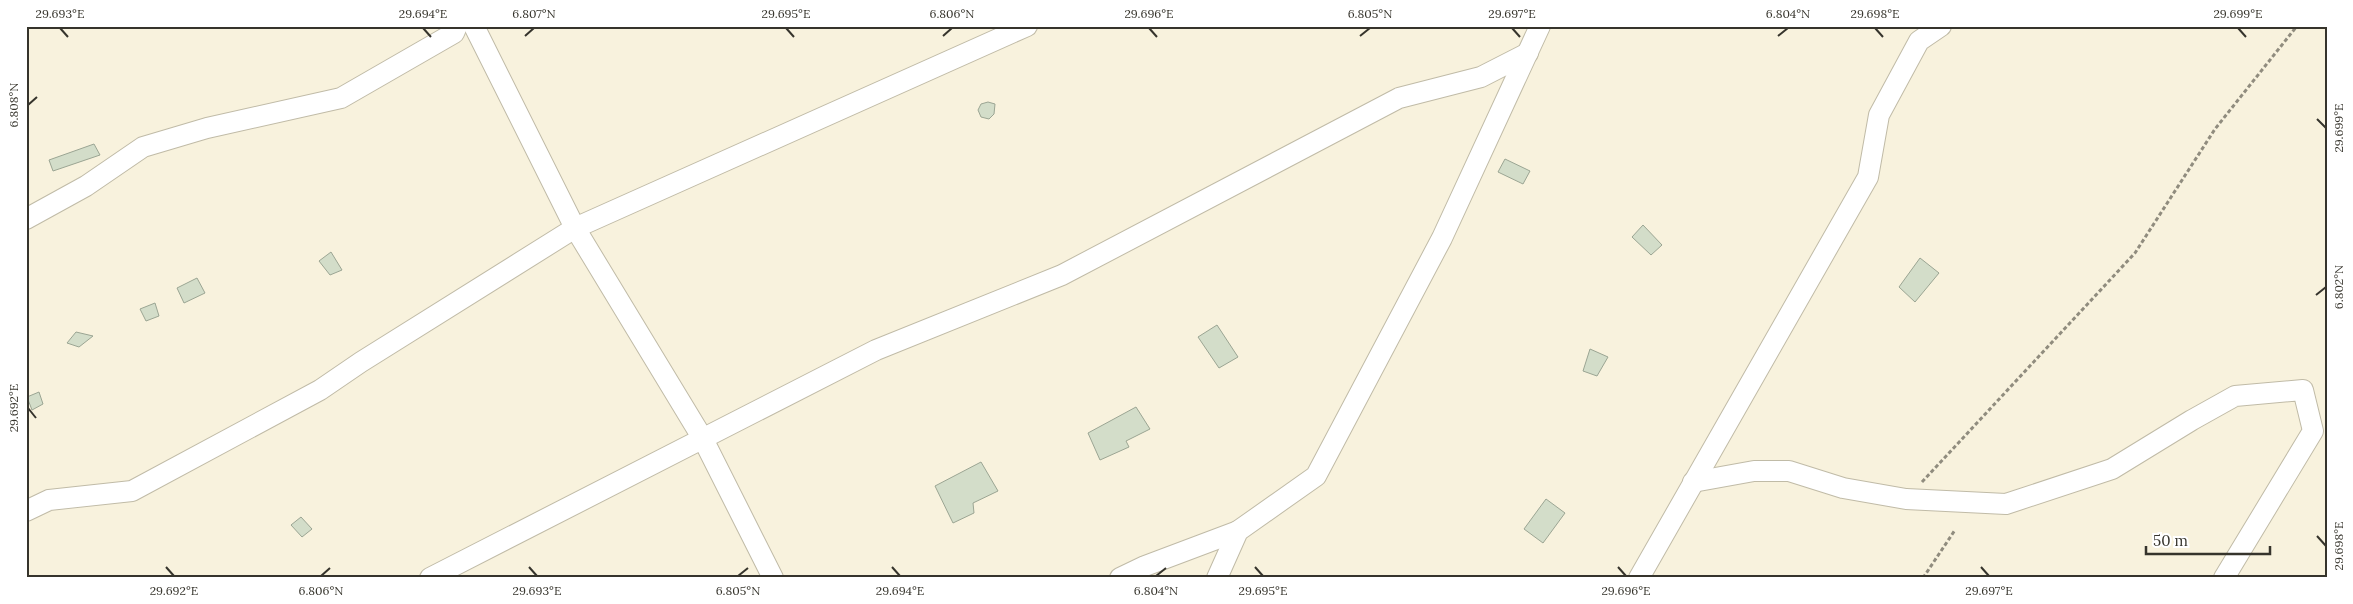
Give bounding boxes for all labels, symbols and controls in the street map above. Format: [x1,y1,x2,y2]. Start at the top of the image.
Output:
text: 29.693°E [36,6,84,21]
text: 29.694°E [399,6,447,21]
text: 6.807°N [512,6,556,21]
text: 29.695°E [762,6,810,21]
text: 6.806°N [929,6,975,21]
text: 29.696°E [1124,6,1174,21]
text: 6.805°N [1348,6,1392,21]
text: 29.697°E [1488,6,1536,21]
text: 6.804°N [1766,6,1810,21]
text: 29.698°E [1851,6,1899,21]
text: 29.699°E [2213,6,2263,21]
text: 6.808°N [6,83,21,127]
text: 29.699°E [2331,103,2346,153]
text: 6.802°N [2331,265,2346,309]
text: 29.692°E [6,384,21,432]
text: 29.698°E [2331,522,2346,570]
scale bar [2146,524,2269,556]
text: 50 m [2153,531,2188,550]
text: 29.692°E [150,583,198,598]
text: 6.806°N [298,583,344,598]
text: 29.693°E [513,583,561,598]
text: 6.805°N [716,583,760,598]
text: 29.694°E [876,583,924,598]
text: 6.804°N [1134,583,1178,598]
text: 29.695°E [1239,583,1287,598]
text: 29.696°E [1601,583,1651,598]
text: 29.697°E [1965,583,2013,598]

